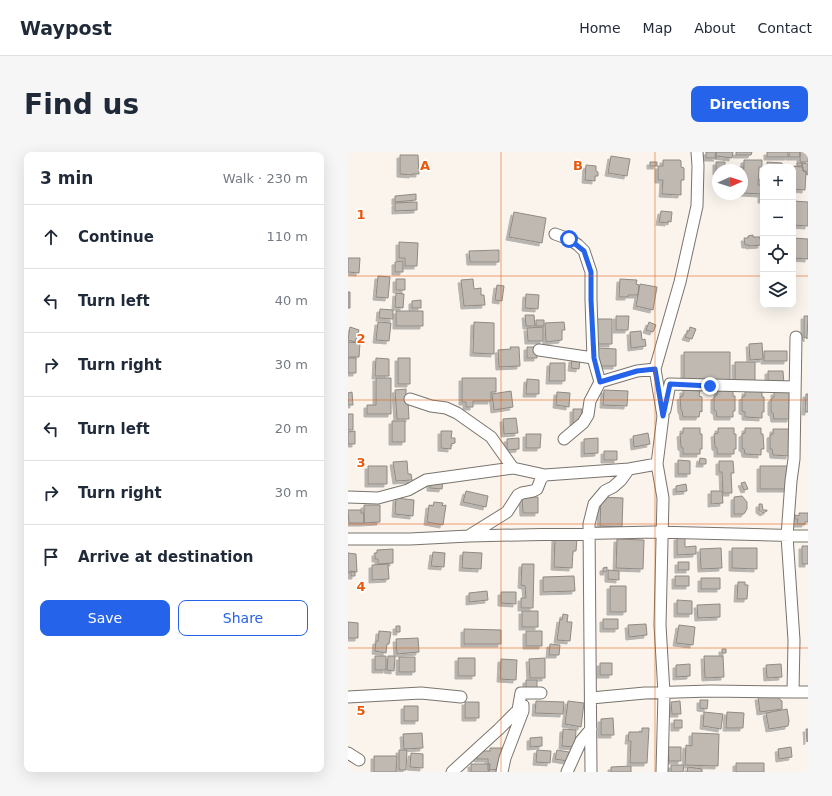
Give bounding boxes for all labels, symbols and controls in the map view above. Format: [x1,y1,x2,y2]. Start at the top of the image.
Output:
text: Waypost [20,17,112,39]
text: Home [579,20,621,36]
text: Map [643,20,672,36]
text: About [694,20,736,36]
text: Contact [758,20,812,36]
button: Directions [691,86,808,122]
text: Find us [24,88,139,121]
text: A [420,158,430,173]
text: B [573,158,583,173]
north arrow [712,164,748,200]
map controls [760,164,796,308]
button: + [760,164,796,200]
text: 3 min [40,168,93,188]
text: Walk · 230 m [223,171,308,186]
button: − [760,200,796,236]
text: 1 [356,207,366,222]
icon: ahead [40,226,62,248]
text: Continue [78,228,154,246]
text: 110 m [266,229,308,244]
route start [560,230,578,248]
button: locate [760,236,796,272]
button: layers [760,272,796,308]
icon: left [40,290,62,312]
text: Turn left [78,292,150,310]
text: 40 m [275,293,308,308]
text: 2 [356,331,366,346]
icon: right [40,354,62,376]
text: Turn right [78,356,162,374]
text: 30 m [275,357,308,372]
route end [701,377,719,395]
icon: left [40,418,62,440]
text: Turn left [78,420,150,438]
text: 20 m [275,421,308,436]
text: 3 [356,455,366,470]
icon: right [40,482,62,504]
text: Turn right [78,484,162,502]
text: 30 m [275,485,308,500]
icon: arrive [40,546,62,568]
text: Arrive at destination [78,548,253,566]
text: 4 [356,579,366,594]
button: Save [40,600,170,636]
button: Share [178,600,308,636]
text: 5 [356,703,366,718]

